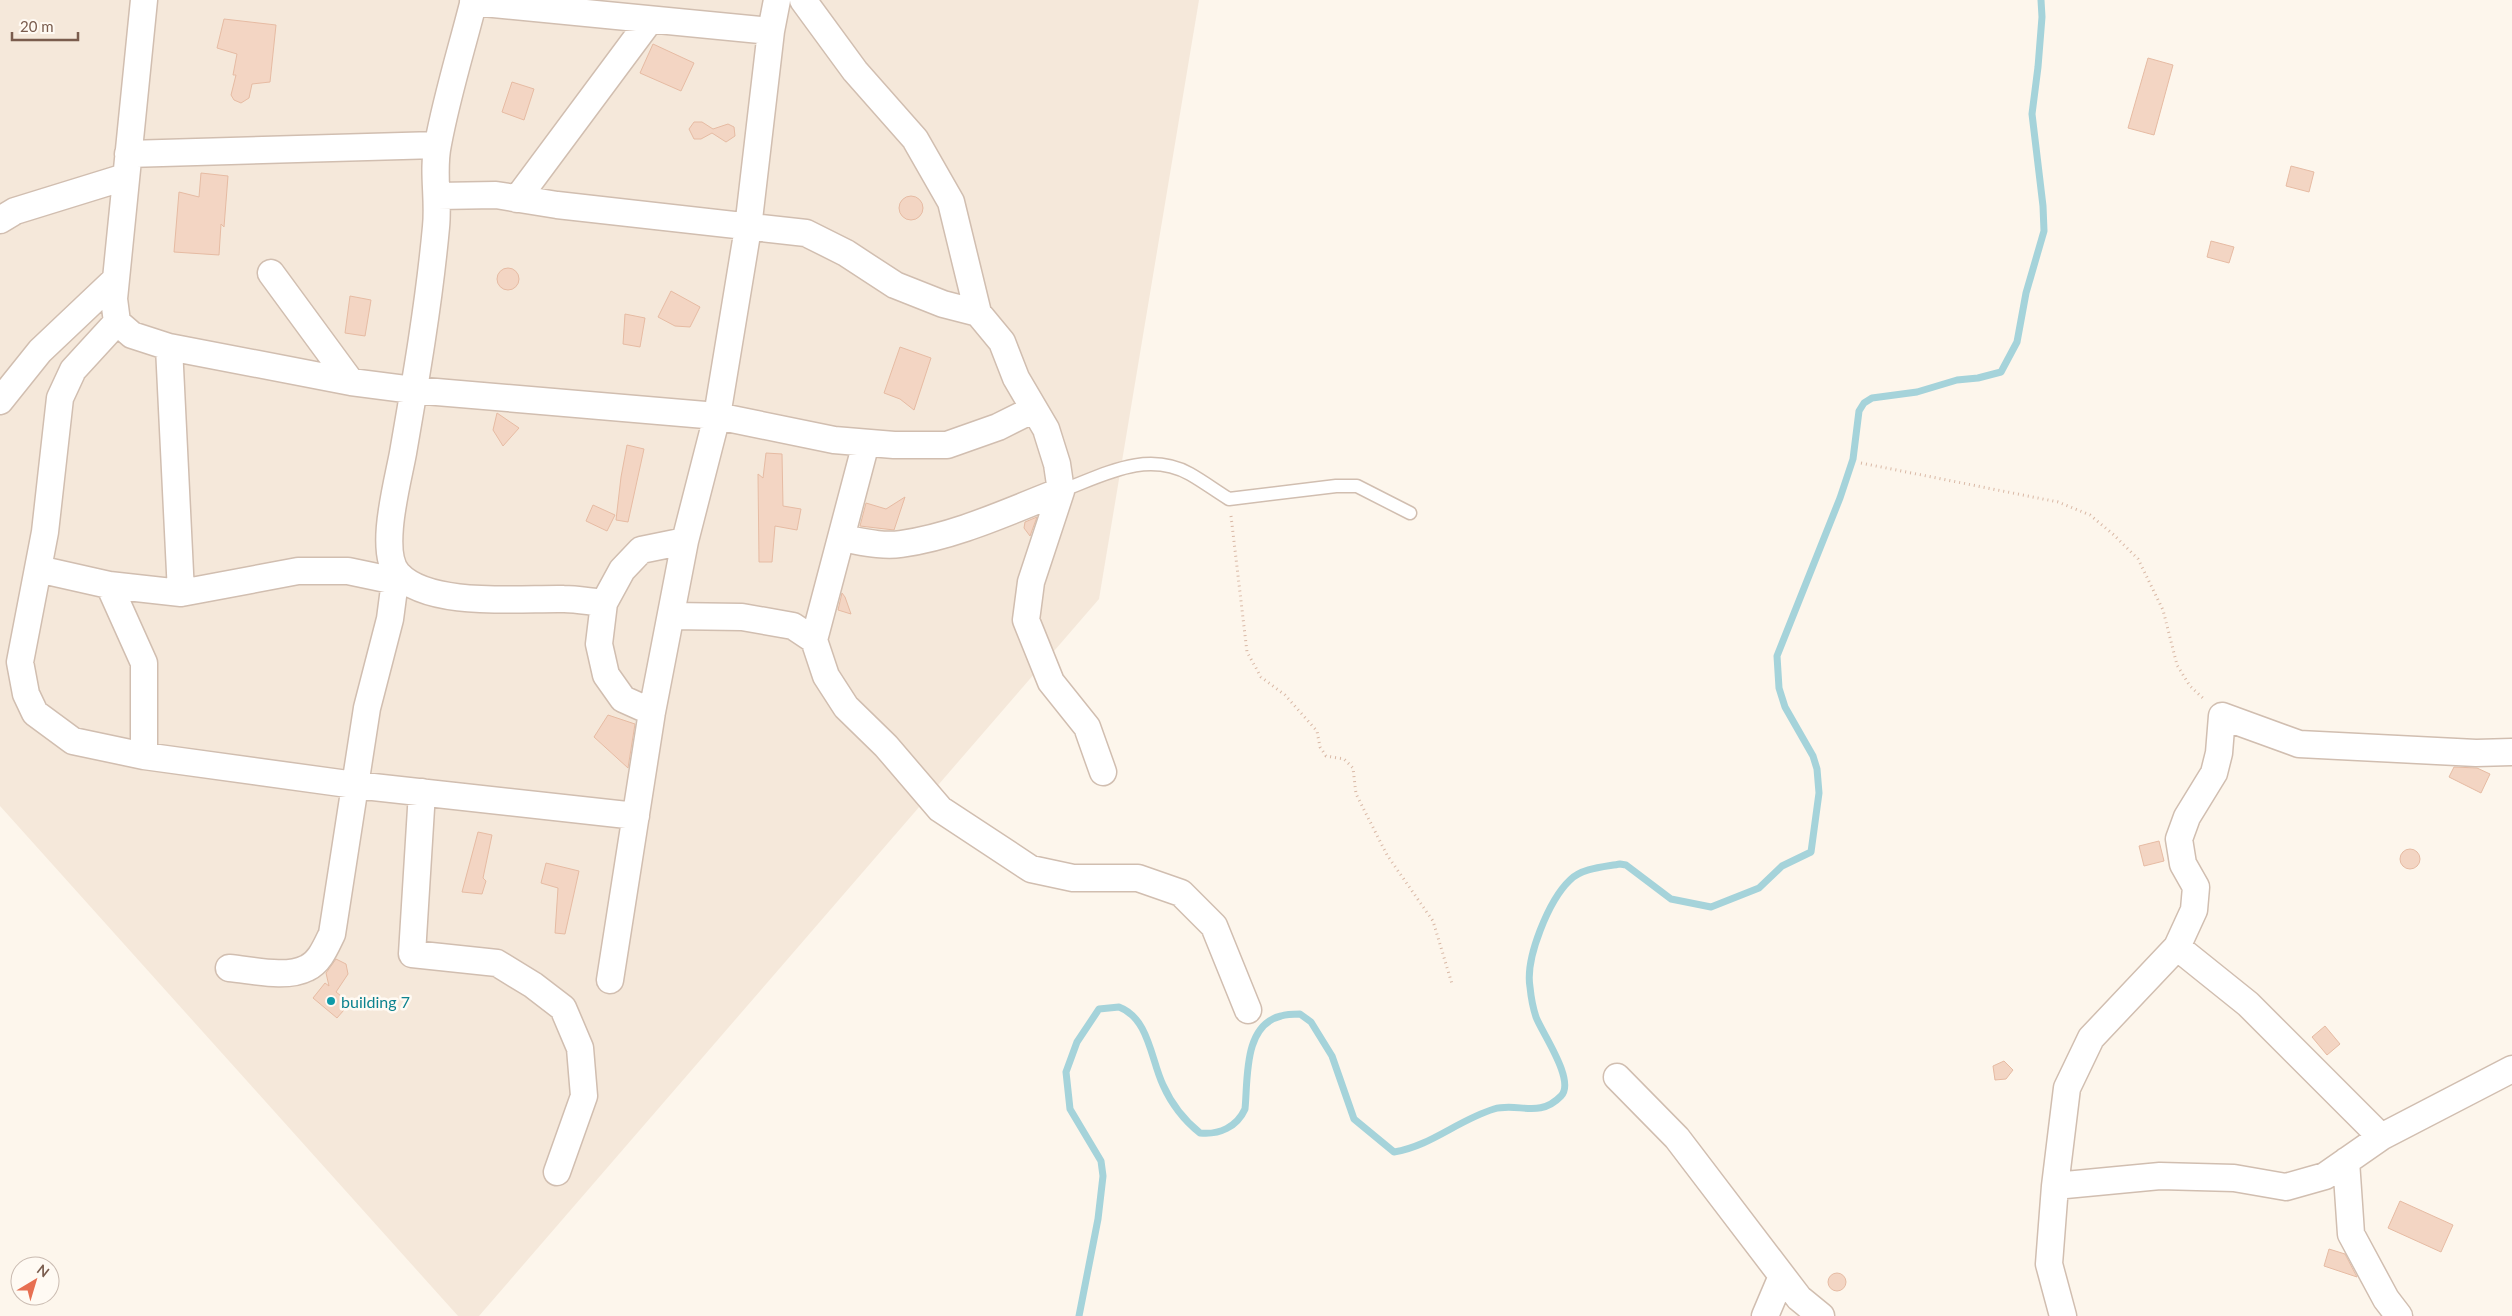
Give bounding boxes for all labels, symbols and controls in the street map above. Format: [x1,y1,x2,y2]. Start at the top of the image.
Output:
scale bar [12,10,79,42]
text: 20 m [20,17,54,35]
place label: building 7 [341,992,410,1011]
marker: building 7 [325,995,337,1007]
north arrow [10,1256,60,1306]
text: N [34,1260,53,1280]

